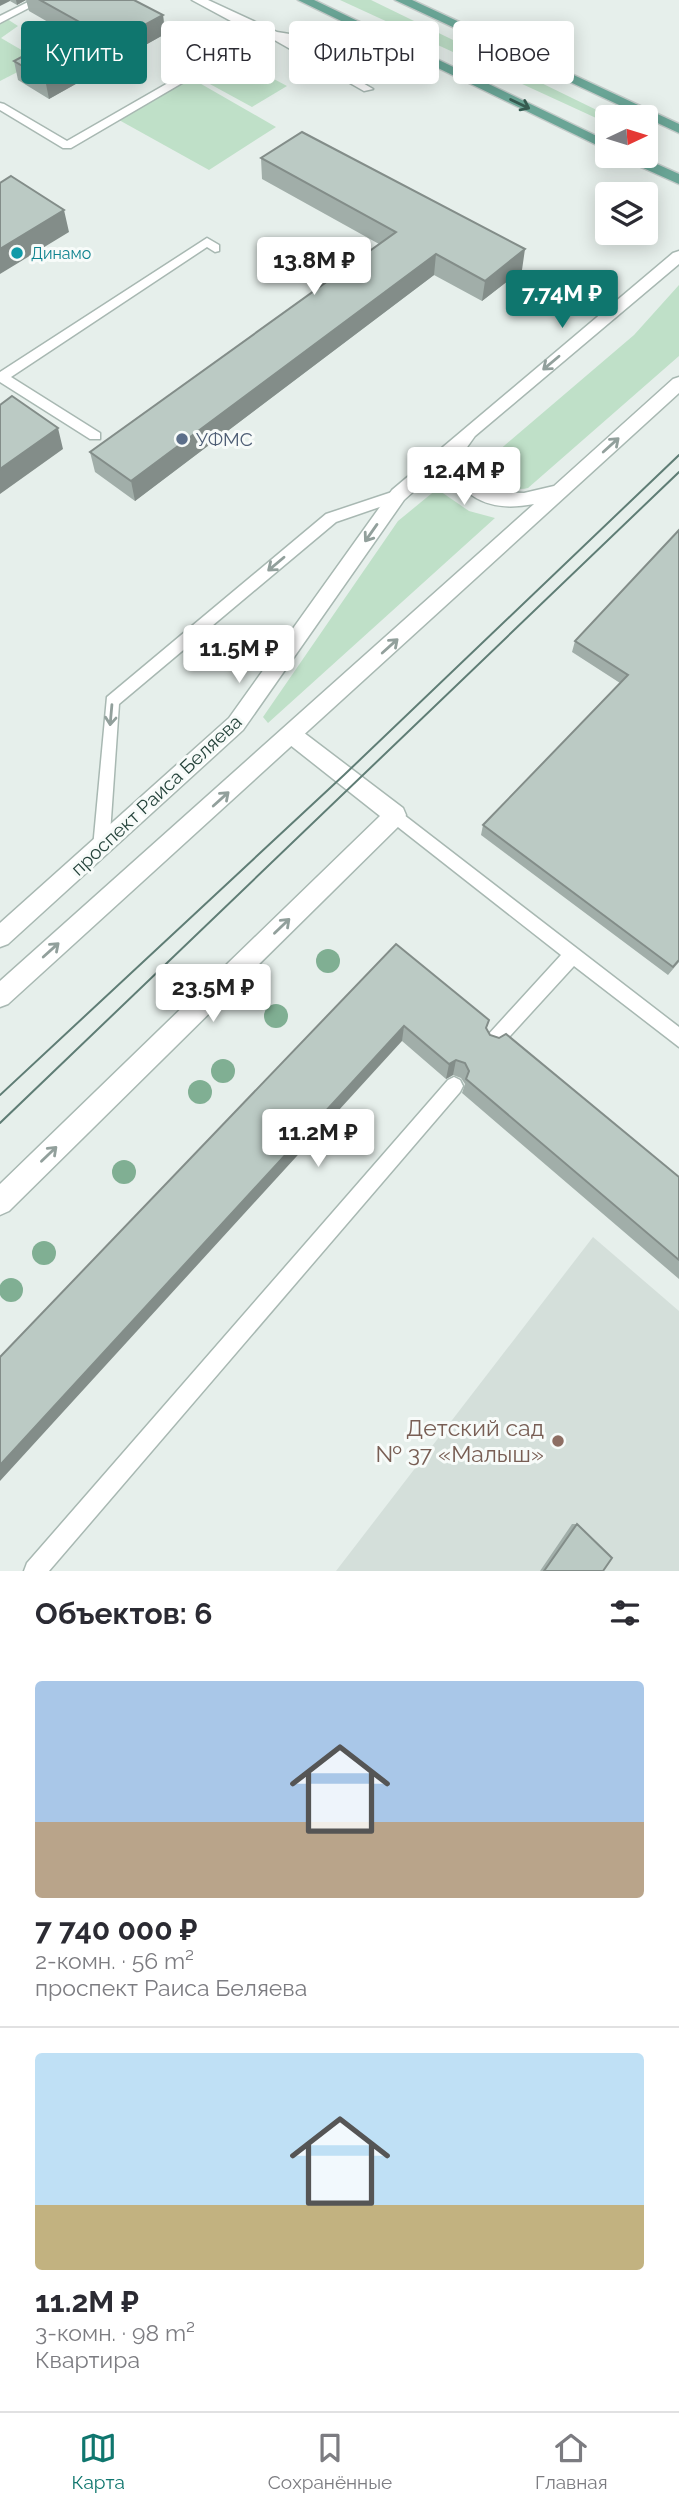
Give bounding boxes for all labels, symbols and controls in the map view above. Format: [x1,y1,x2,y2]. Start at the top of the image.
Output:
chip: Купить [21,21,147,84]
chip: Снять [161,21,275,84]
chip: Фильтры [289,21,439,84]
chip: Новое [453,21,574,84]
one-way arrow [509,97,530,111]
north arrow [595,105,658,168]
map controls [595,105,658,245]
button: layers [595,182,658,245]
pin: 13.8M ₽ [249,238,379,297]
place label: Динамо [31,244,91,263]
marker: Динамо [9,245,25,261]
text: 13.8M ₽ [273,246,355,273]
pin: 7.74M ₽ [497,270,627,330]
text: 7.74M ₽ [522,279,602,306]
one-way arrow [543,355,561,371]
place label: УФМС [196,428,253,450]
marker: УФМС [174,431,190,447]
one-way arrow [602,437,620,453]
pin: 12.4M ₽ [399,448,529,507]
text: 12.4M ₽ [423,456,505,483]
one-way arrow [364,523,378,542]
one-way arrow [268,556,286,572]
pin: 11.5M ₽ [174,626,304,685]
text: 11.5M ₽ [199,634,279,661]
one-way arrow [381,638,398,655]
one-way arrow [104,703,117,726]
street label: проспект Раиса Беляева [66,710,246,880]
one-way arrow [212,791,230,807]
one-way arrow [273,918,290,935]
one-way arrow [42,942,60,958]
pin: 23.5M ₽ [148,964,278,1024]
text: 23.5M ₽ [172,973,254,1000]
pin: 11.2M ₽ [253,1110,383,1169]
text: 11.2M ₽ [278,1118,358,1145]
one-way arrow [40,1145,57,1162]
place label: Детский сад № 37 «Малыш» [376,1414,544,1467]
marker: Детский сад № 37 «Малыш» [550,1433,566,1449]
icon: filters [606,1594,644,1632]
text: Объектов: 6 [35,1596,212,1631]
icon: home [277,1726,403,1852]
text: 7 740 000 ₽ [35,1912,197,1947]
text: 2-комн. · 56 m² [35,1947,194,1974]
text: проспект Раиса Беляева [35,1974,307,2001]
icon: home [277,2098,403,2224]
text: 11.2M ₽ [35,2284,139,2319]
text: 3-комн. · 98 m² [35,2319,195,2346]
text: Квартира [35,2346,140,2373]
tab: Карта [71,2429,125,2493]
tab: Сохранённые [268,2429,392,2493]
tab: Главная [535,2429,608,2493]

